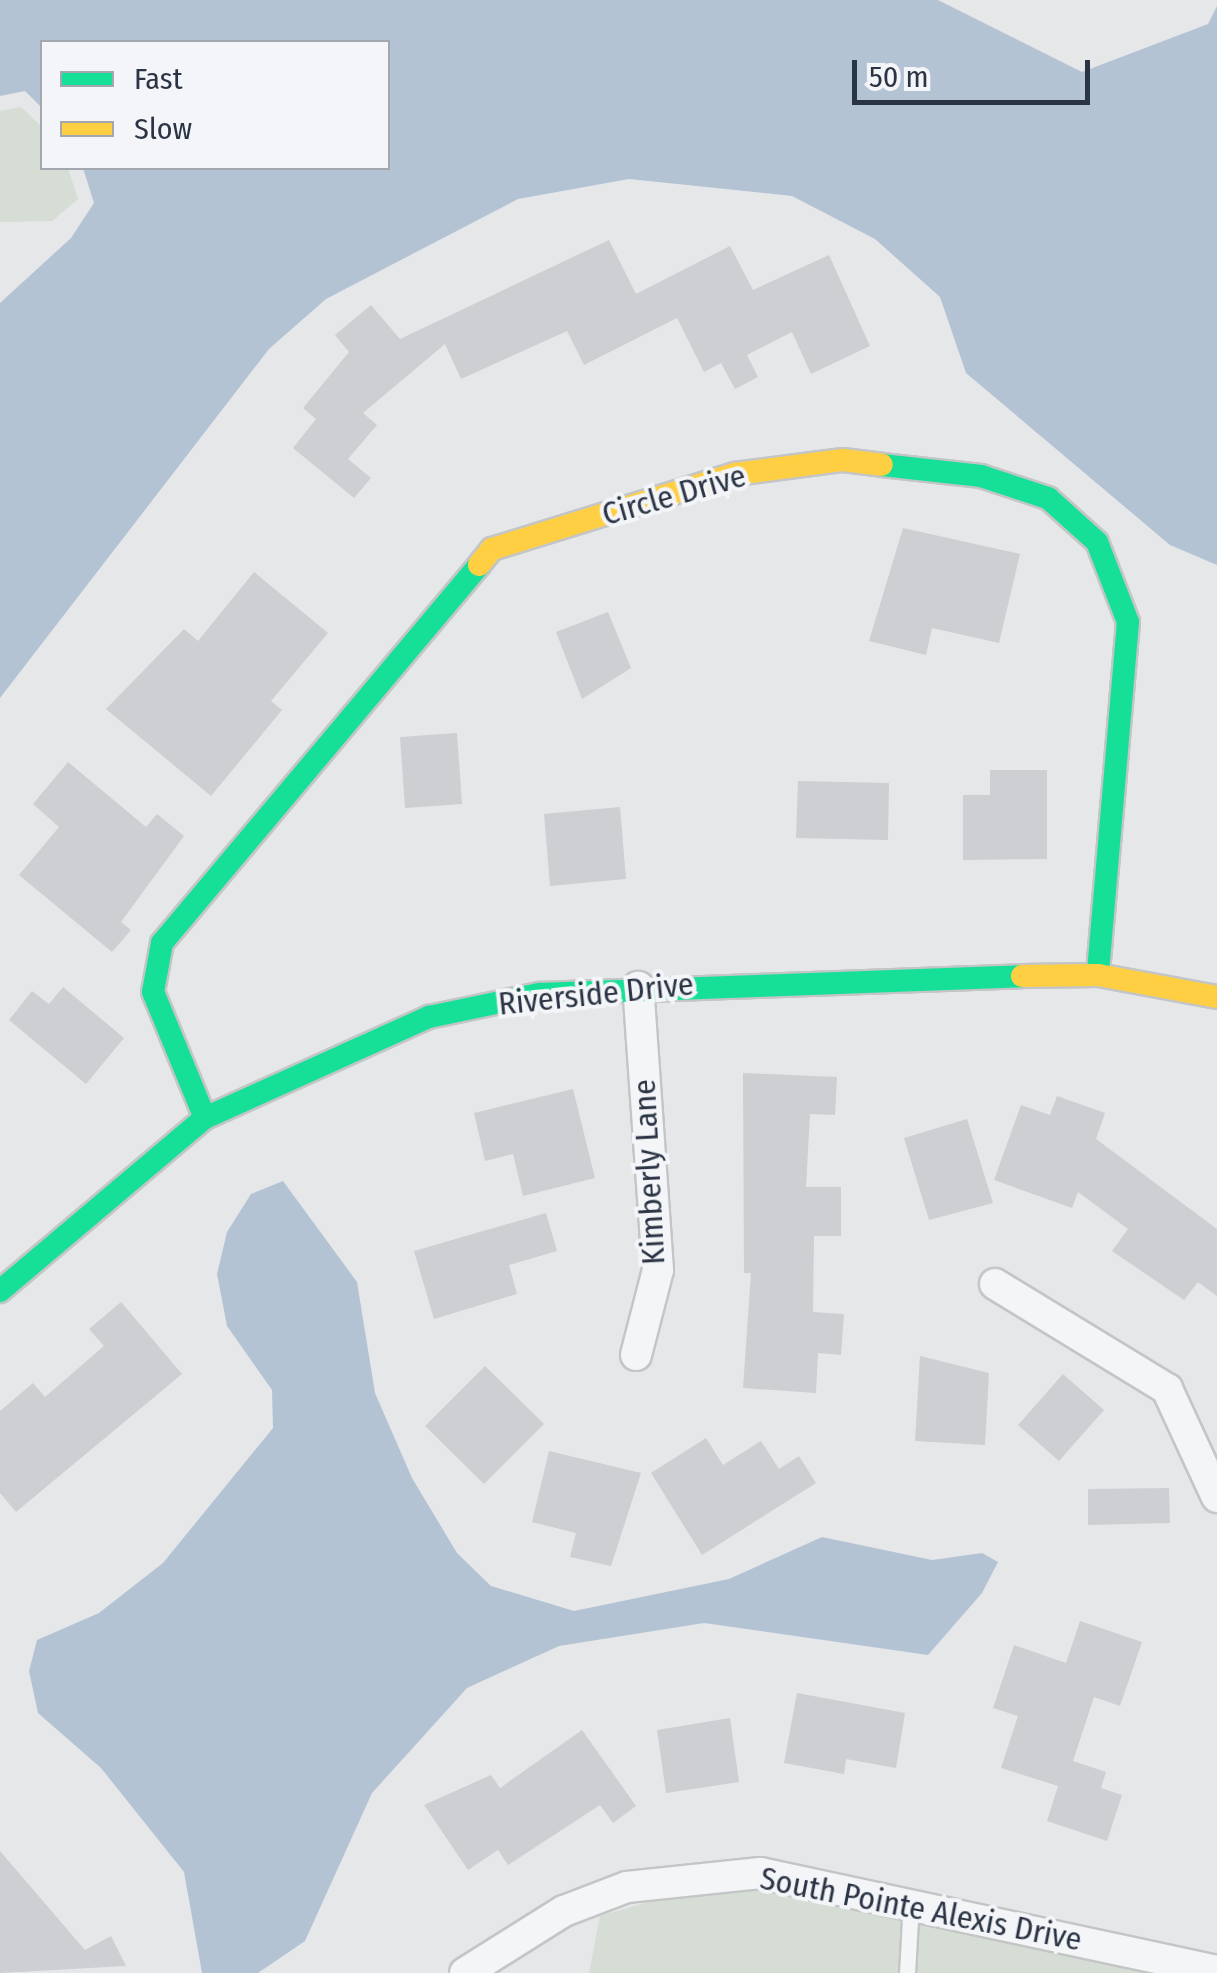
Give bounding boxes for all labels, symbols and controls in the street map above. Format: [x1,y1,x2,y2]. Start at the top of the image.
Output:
legend [40,40,390,170]
scale bar [857,40,1094,102]
text: 50 m [869,59,929,95]
text: Fast [134,61,182,97]
text: Slow [134,111,192,147]
street label: Circle Drive [598,456,750,534]
street label: Riverside Drive [496,965,696,1023]
street label: Kimberly Lane [625,1078,673,1266]
street label: South Pointe Alexis Drive [757,1859,1085,1959]

